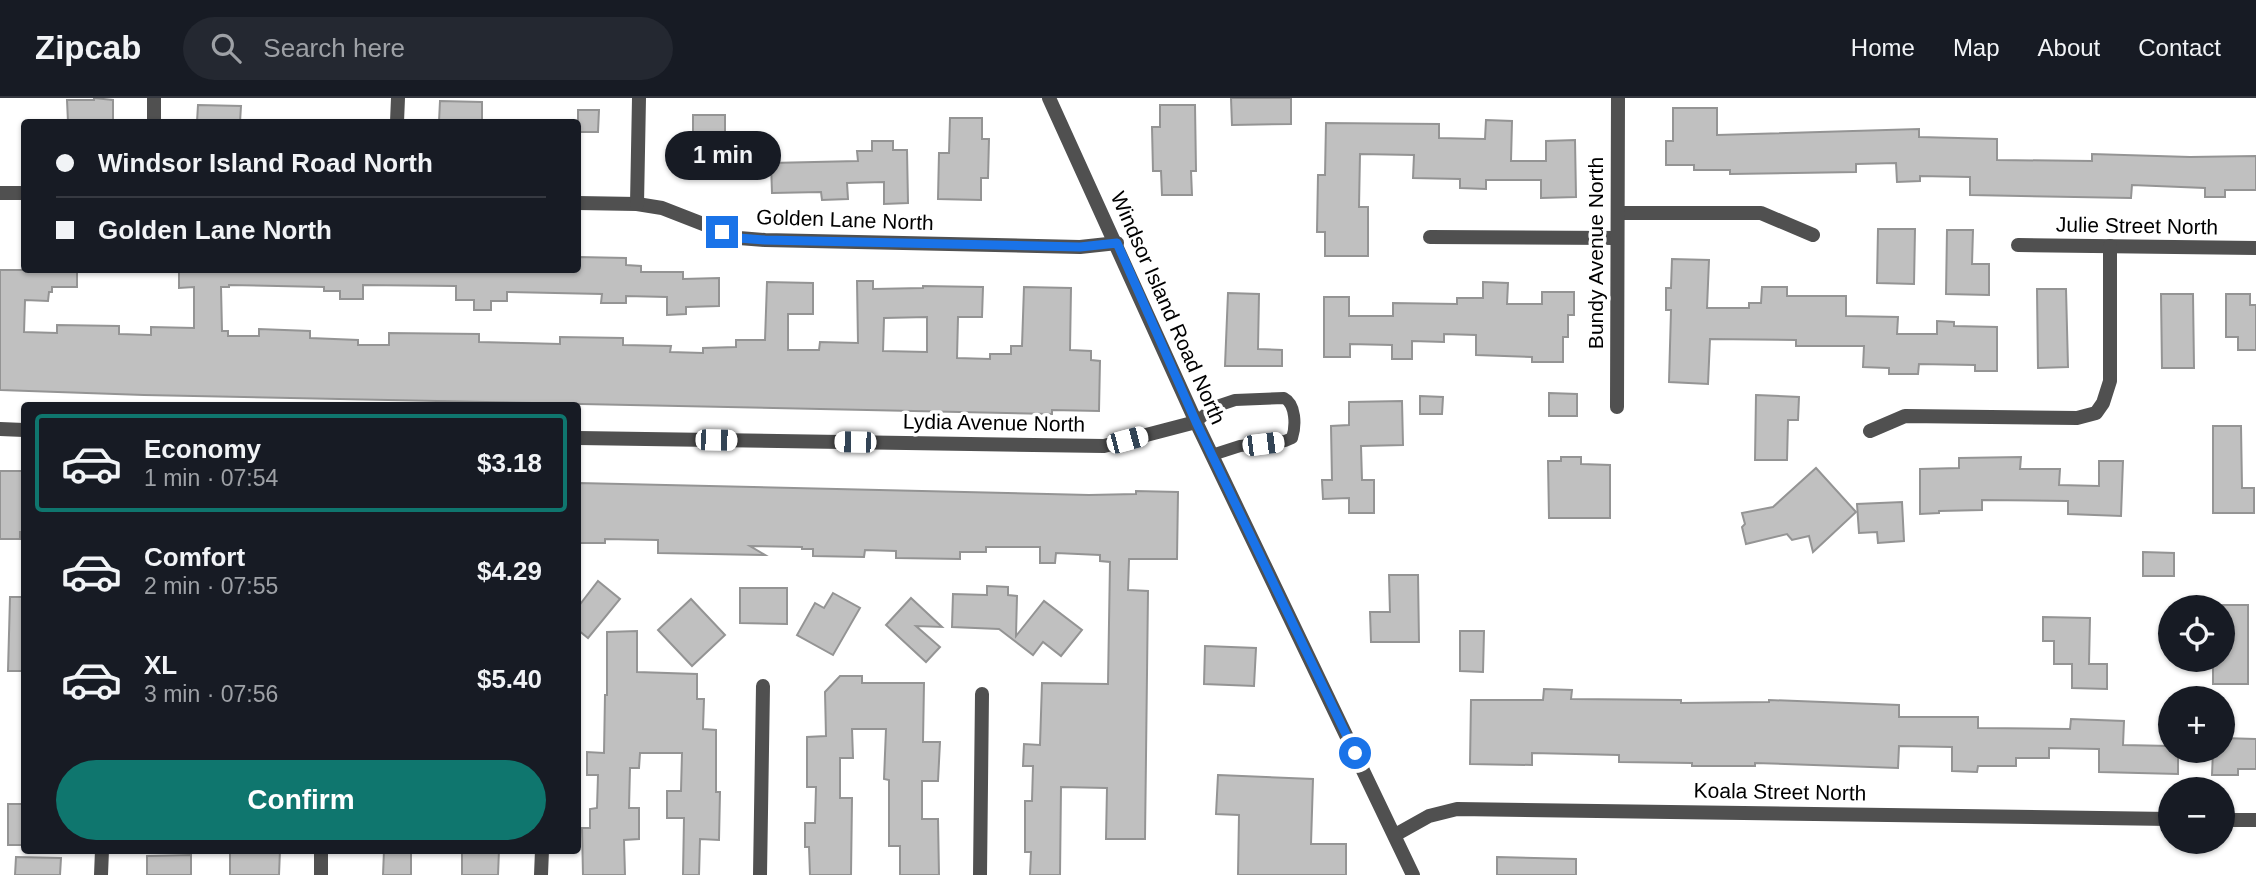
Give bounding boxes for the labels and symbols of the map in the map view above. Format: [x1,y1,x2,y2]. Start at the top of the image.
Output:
callout: 1 min [664,130,780,180]
street label: Bundy Avenue North [1584,157,1607,349]
street label: Windsor Island Road North [1107,188,1230,428]
street label: Golden Lane North [756,205,934,234]
street label: Julie Street North [2056,213,2218,238]
route end [706,216,738,248]
street label: Lydia Avenue North [903,409,1085,436]
car [1104,424,1151,456]
car [695,429,738,451]
car [834,431,877,453]
car [1241,431,1286,457]
route start [1339,737,1371,769]
street label: Koala Street North [1693,778,1867,805]

